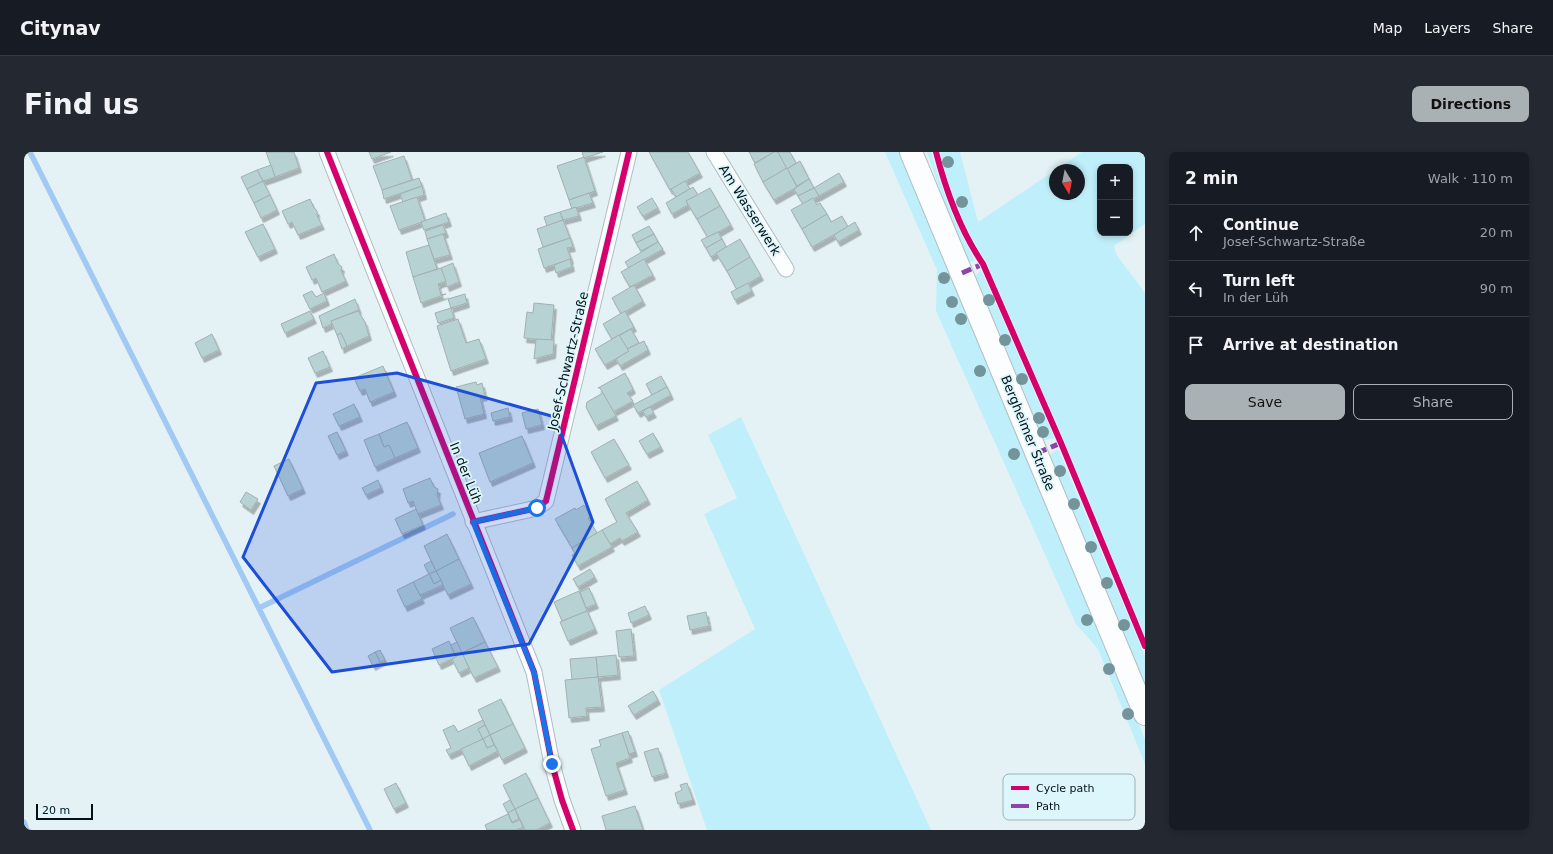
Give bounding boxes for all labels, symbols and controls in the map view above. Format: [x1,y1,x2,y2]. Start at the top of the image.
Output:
text: Citynav [20,17,101,39]
text: Map [1373,20,1402,36]
text: Layers [1424,20,1471,36]
text: Share [1493,20,1533,36]
button: Directions [1412,86,1529,122]
text: Find us [24,88,139,121]
street label: Am Wasserwerk [716,162,784,258]
north arrow [1049,164,1085,200]
map controls [1097,164,1133,236]
button: + [1097,164,1133,200]
text: 2 min [1185,168,1238,188]
text: Walk · 110 m [1428,171,1513,186]
button: − [1097,200,1133,236]
text: Continue [1223,216,1299,234]
icon: ahead [1185,222,1207,244]
text: 20 m [1480,225,1513,240]
text: Josef-Schwartz-Straße [1223,234,1365,249]
text: Turn left [1223,272,1295,290]
icon: left [1185,278,1207,300]
text: 90 m [1480,281,1513,296]
street label: Josef-Schwartz-Straße [544,290,591,433]
text: In der Lüh [1223,290,1288,305]
icon: arrive [1185,334,1207,356]
text: Arrive at destination [1223,336,1398,354]
street label: Bergheimer Straße [998,373,1058,493]
button: Save [1185,384,1345,420]
button: Share [1353,384,1513,420]
street label: In der Lüh [447,440,485,506]
route start [528,499,546,517]
route end [543,755,561,773]
legend [1003,774,1135,820]
text: Cycle path [1036,782,1095,795]
text: Path [1036,800,1060,813]
scale bar [36,802,93,821]
text: 20 m [42,804,70,817]

